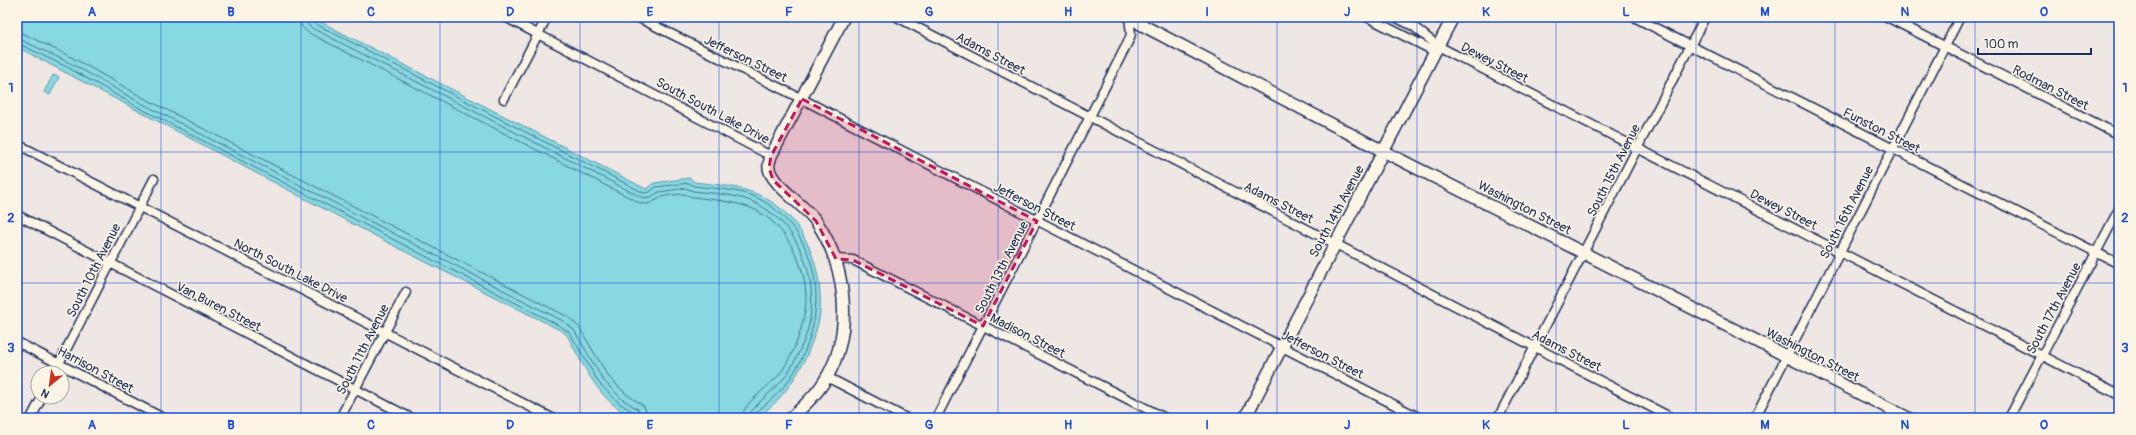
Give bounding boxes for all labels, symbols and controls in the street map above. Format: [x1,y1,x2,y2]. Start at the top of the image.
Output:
text: A [88,4,97,20]
text: B [227,4,235,20]
text: C [367,4,375,20]
text: D [506,4,514,20]
text: E [647,4,654,20]
text: F [785,4,793,20]
text: G [925,4,934,20]
text: H [1064,4,1072,20]
text: I [1205,4,1209,20]
text: J [1344,4,1350,20]
text: K [1482,4,1490,20]
text: L [1622,4,1630,20]
text: M [1760,4,1770,20]
text: N [1901,4,1910,20]
text: O [2040,4,2049,20]
street label: Adams Street [953,29,1029,79]
scale bar [1978,30,2091,56]
street label: Jefferson Street [701,32,790,86]
text: 100 m [1984,37,2019,52]
street label: Dewey Street [1458,39,1532,87]
street label: Rodman Street [2010,62,2092,114]
street label: South South Lake Drive [653,74,773,148]
text: 1 [8,80,14,96]
text: 1 [2122,80,2128,96]
street label: Funston Street [1840,105,1924,158]
street label: South 15th Avenue [1584,121,1644,219]
street label: South 14th Avenue [1306,162,1368,260]
street label: South 16th Avenue [1817,163,1877,262]
street label: Washington Street [1475,177,1575,239]
street label: Adams Street [1241,178,1317,228]
street label: Jefferson Street [991,179,1079,235]
street label: Dewey Street [1747,186,1821,234]
text: 2 [7,210,15,226]
text: 2 [2121,210,2129,226]
street label: South 13th Avenue [972,218,1032,316]
street label: South 10th Avenue [63,220,125,320]
street label: North South Lake Drive [231,235,351,307]
street label: South 17th Avenue [2023,259,2085,357]
street label: Van Buren Street [173,279,265,336]
street label: South 11th Avenue [333,301,393,397]
street label: Madison Street [987,310,1068,362]
street label: Washington Street [1763,324,1863,386]
street label: Adams Street [1529,326,1605,376]
street label: Jefferson Street [1279,327,1367,383]
text: 3 [7,340,15,356]
text: 3 [2121,340,2129,356]
street label: Harrison Street [55,343,137,397]
north arrow [30,365,70,405]
text: N [38,386,52,401]
text: A [88,417,97,433]
text: B [227,417,235,433]
text: C [367,417,375,433]
text: D [506,417,514,433]
text: E [647,417,654,433]
text: F [785,417,793,433]
text: G [925,417,934,433]
text: H [1064,417,1072,433]
text: I [1205,417,1209,433]
text: J [1344,417,1350,433]
text: K [1482,417,1490,433]
text: L [1622,417,1630,433]
text: M [1760,417,1770,433]
text: N [1901,417,1910,433]
text: O [2040,417,2049,433]

